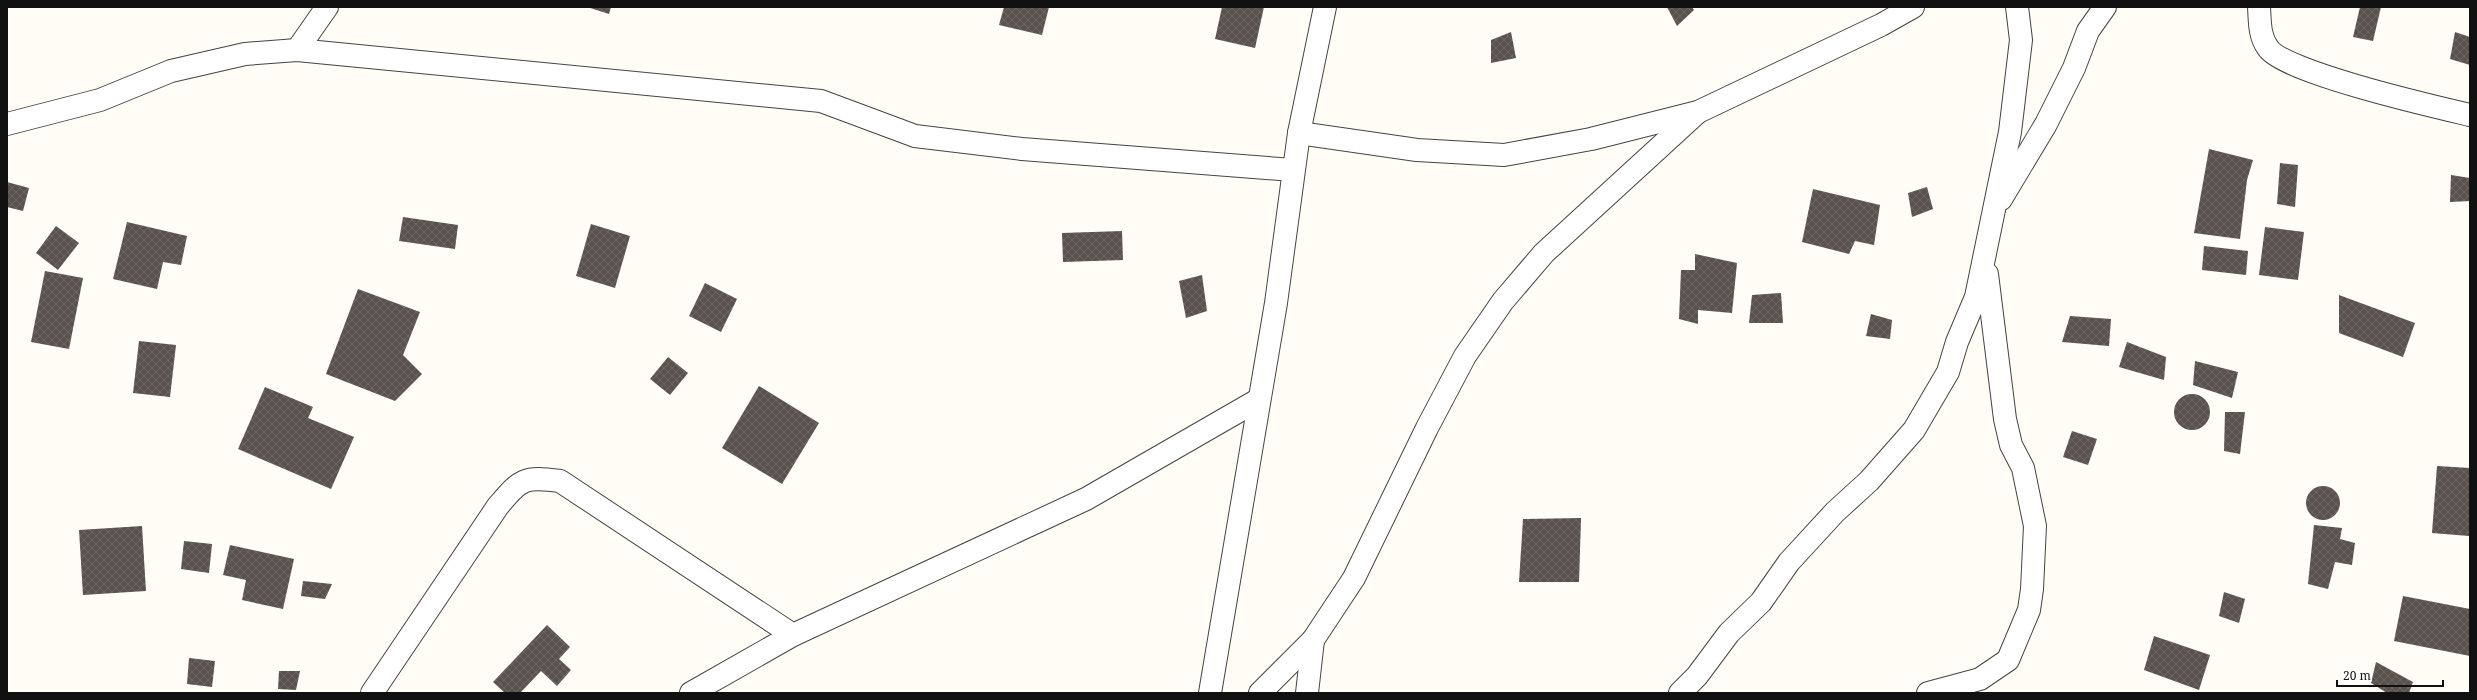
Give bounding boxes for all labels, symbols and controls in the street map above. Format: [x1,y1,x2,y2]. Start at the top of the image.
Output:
scale bar [2337,662,2443,688]
text: 20 m [2343,667,2371,684]

